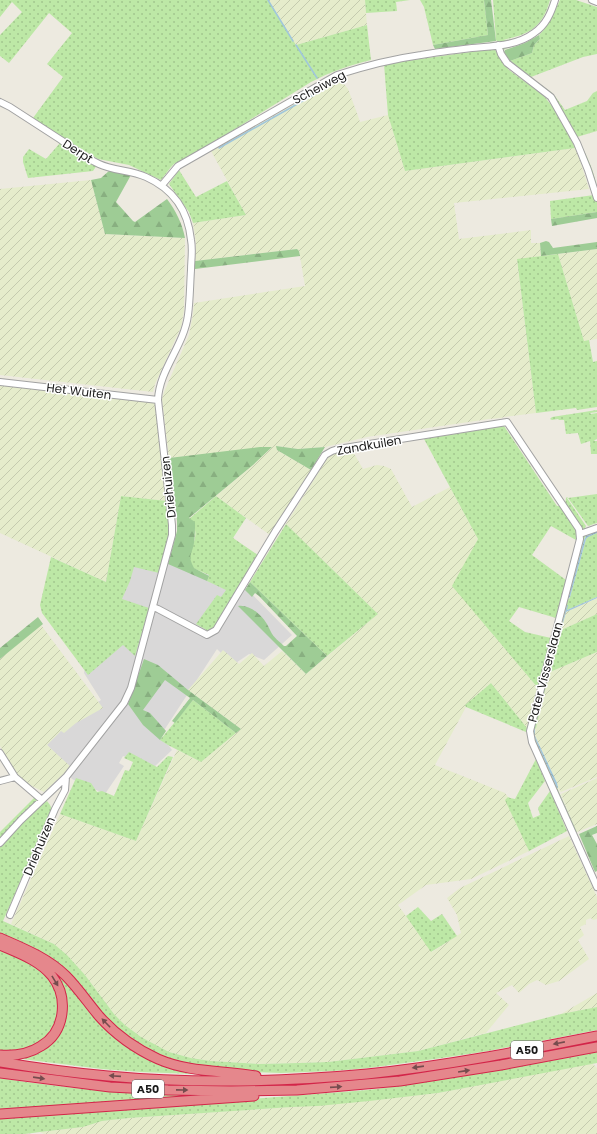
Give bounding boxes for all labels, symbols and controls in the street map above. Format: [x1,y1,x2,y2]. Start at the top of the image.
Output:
street label: Scheiweg [289,66,349,108]
street label: Derpt [60,135,96,167]
street label: Het Wuiten [46,379,112,403]
street label: Zandkuilen [335,431,403,459]
street label: Driehuizen [156,455,180,519]
street label: Pater Visserslaan [523,620,567,724]
street label: Driehuizen [19,814,59,878]
one-way arrow [51,976,59,986]
one-way arrow [101,1018,111,1028]
road number: A50 [511,1041,543,1059]
one-way arrow [553,1041,565,1047]
one-way arrow [412,1064,424,1070]
one-way arrow [458,1068,471,1074]
one-way arrow [109,1073,121,1080]
one-way arrow [33,1075,45,1081]
road number: A50 [132,1080,164,1098]
one-way arrow [330,1083,342,1090]
one-way arrow [176,1087,188,1094]

